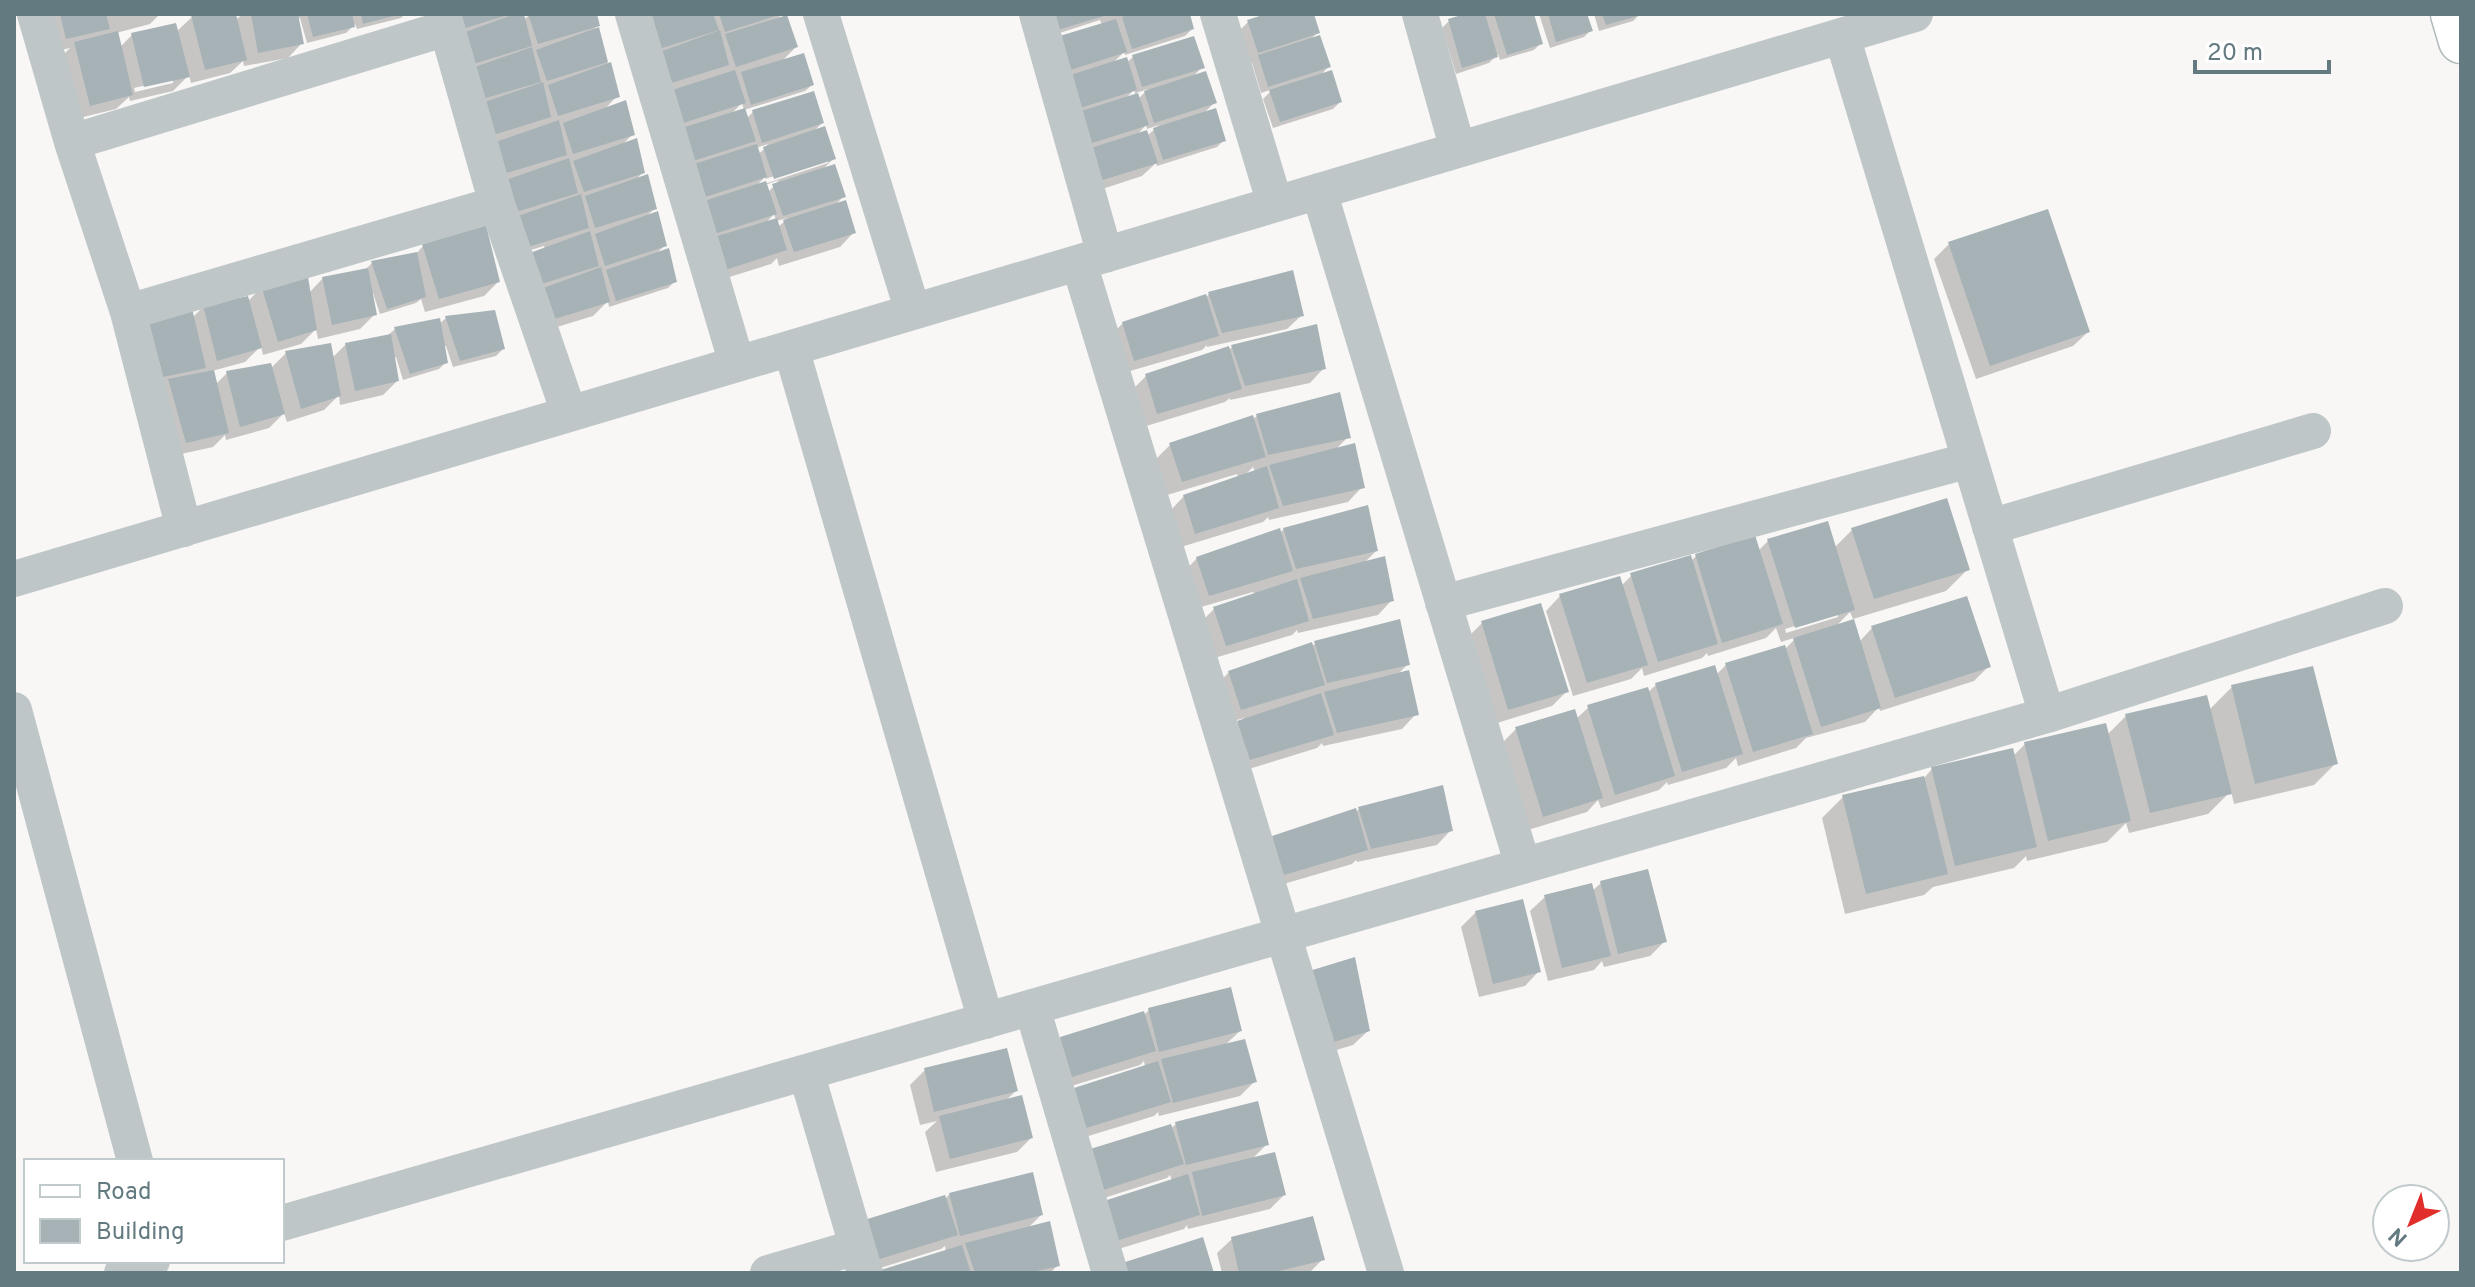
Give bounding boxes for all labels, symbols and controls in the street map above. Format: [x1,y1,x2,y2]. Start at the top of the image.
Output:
scale bar [2195,24,2329,74]
text: 20 m [2207,39,2263,69]
legend [24,1159,284,1263]
text: Road [96,1178,152,1208]
north arrow [2371,1183,2451,1263]
text: Building [96,1218,185,1248]
text: N [2384,1221,2414,1251]

